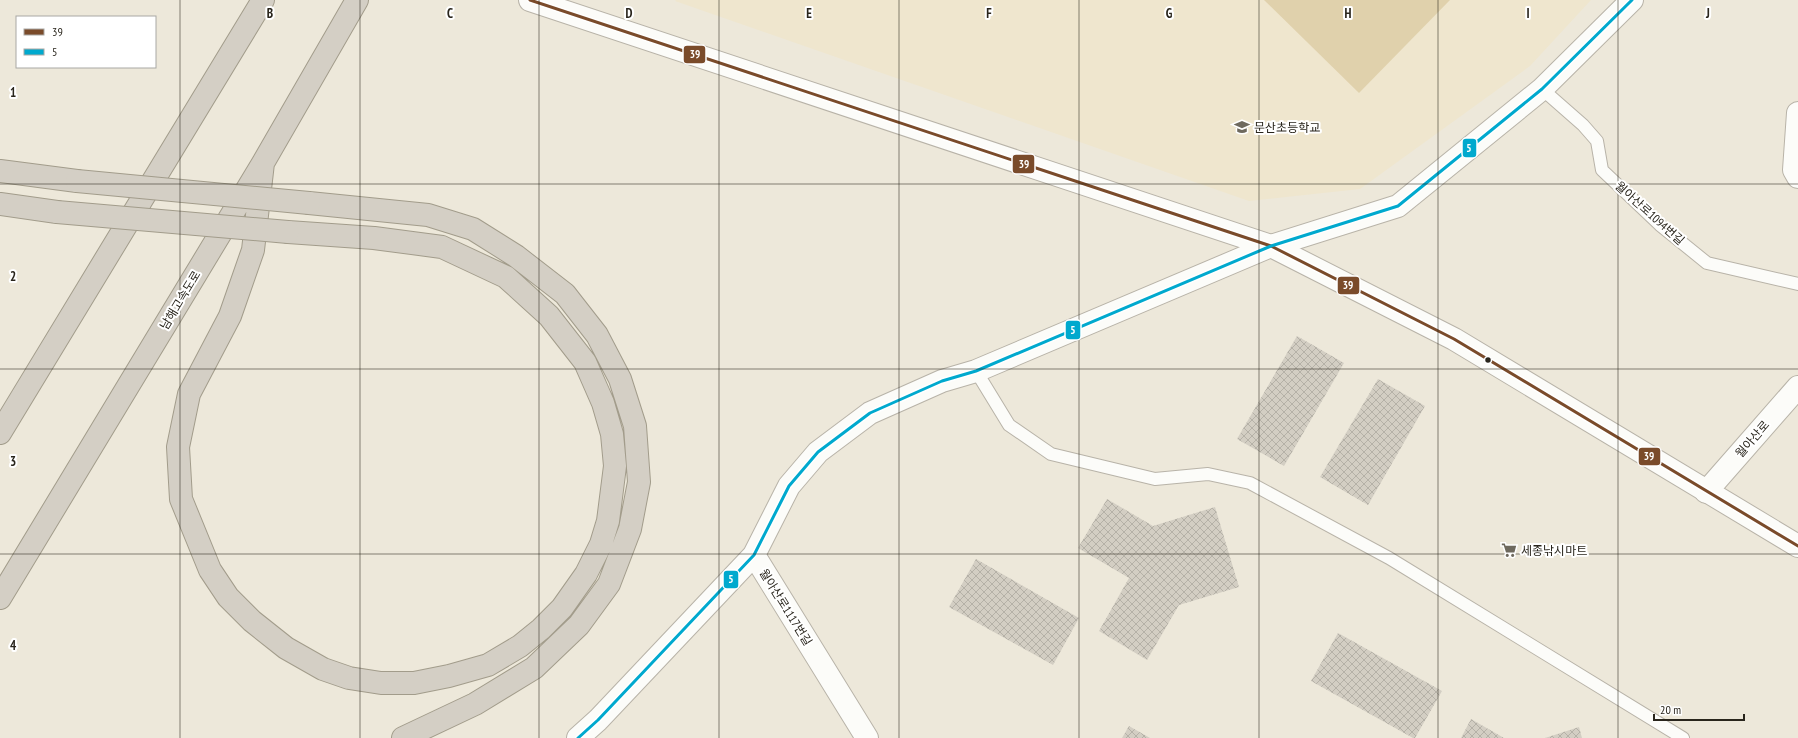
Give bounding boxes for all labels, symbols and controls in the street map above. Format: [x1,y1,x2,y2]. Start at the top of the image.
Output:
text: B [267,5,273,22]
text: C [447,5,453,22]
text: D [626,5,633,22]
text: E [806,5,812,22]
text: F [986,5,992,22]
text: G [1166,5,1173,22]
text: H [1345,5,1352,22]
text: I [1526,5,1530,22]
text: J [1705,5,1710,22]
legend [16,16,156,68]
text: 39 [52,24,63,39]
text: 5 [52,44,57,59]
line badge: 39 [683,45,706,64]
text: 39 [690,47,700,61]
text: 1 [10,84,16,101]
school or university icon: 문산초등학교 [1233,118,1251,136]
place label: 문산초등학교 [1254,120,1320,135]
line badge: 5 [1462,138,1477,158]
text: 5 [1466,141,1472,155]
line badge: 39 [1012,154,1035,174]
text: 39 [1019,157,1029,171]
street label: 월아산로1094번길 [1612,178,1688,248]
text: 2 [10,268,16,285]
street label: 남해고속도로 [157,268,203,332]
line badge: 39 [1337,276,1360,295]
text: 39 [1343,278,1353,292]
line badge: 5 [1065,320,1081,340]
text: 5 [1070,323,1076,337]
unlabelled marker [1483,355,1493,365]
street label: 월아산로 [1732,417,1772,461]
line badge: 39 [1638,447,1661,466]
text: 39 [1644,449,1654,463]
text: 3 [10,453,16,470]
supermarket icon: 세종낚시마트 [1500,541,1518,559]
place label: 세종낚시마트 [1521,543,1587,558]
street label: 월아산로1117번길 [756,566,816,648]
line badge: 5 [723,570,739,589]
text: 5 [728,572,734,586]
text: 4 [10,637,17,654]
scale bar [1654,696,1744,722]
text: 20 m [1660,702,1681,717]

